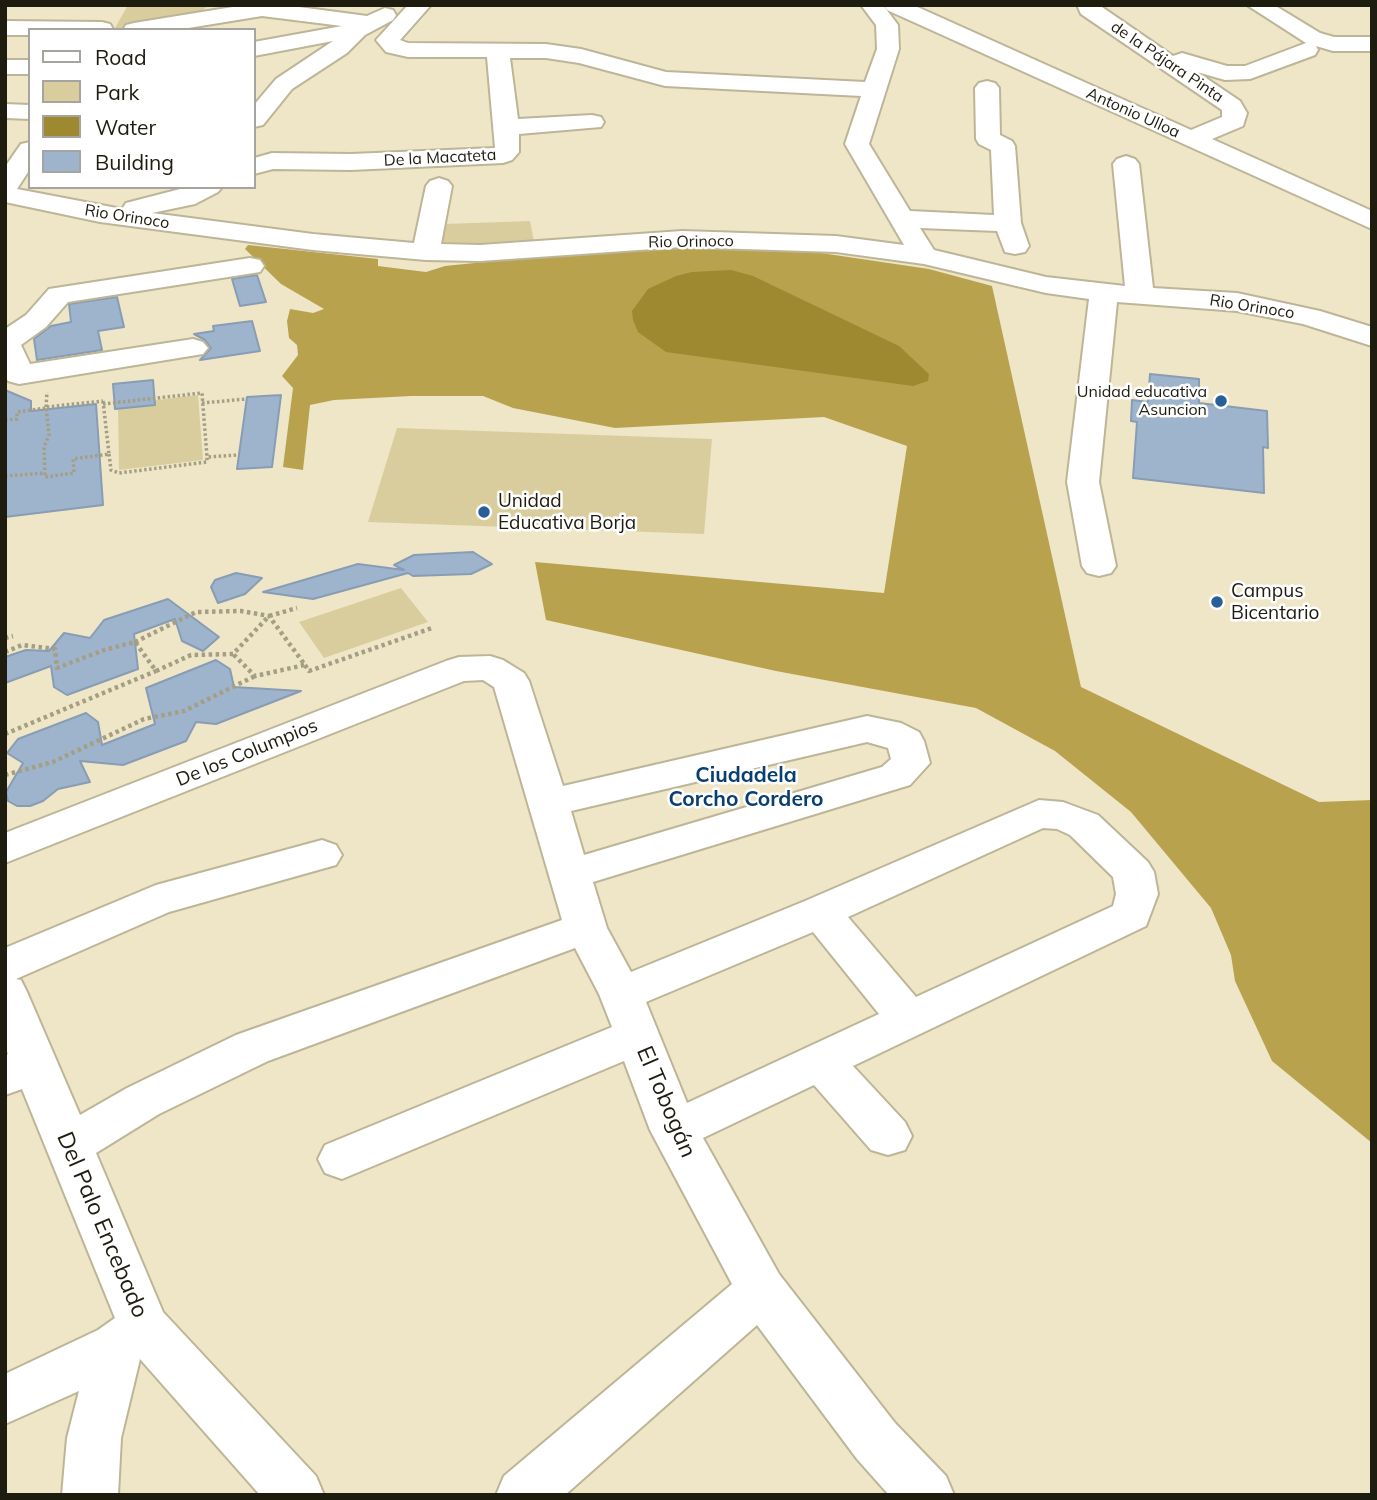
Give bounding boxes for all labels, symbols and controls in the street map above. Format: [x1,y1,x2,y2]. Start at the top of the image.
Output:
street label: de la Pájara Pinta [1107,17,1227,107]
legend [28,28,256,189]
text: Road [95,44,146,70]
text: Park [95,79,139,105]
street label: Antonio Ulloa [1083,84,1183,142]
text: Water [95,114,156,140]
street label: De la Macateta [383,145,497,171]
text: Building [95,149,174,175]
street label: Rio Orinoco [83,201,171,233]
street label: Rio Orinoco [648,232,734,252]
street label: Rio Orinoco [1208,291,1296,323]
place label: Unidad educativa Asuncion [1077,382,1207,420]
marker: Unidad educativa Asuncion [1213,393,1229,409]
place label: Unidad Educativa Borja [498,490,636,534]
marker: Unidad Educativa Borja [476,504,492,520]
place label: Campus Bicentario [1231,580,1319,624]
marker: Campus Bicentario [1209,594,1225,610]
street label: De los Columpios [173,714,321,792]
district label: Ciudadela Corcho Cordero [669,763,823,813]
street label: El Tobogán [630,1042,702,1162]
street label: Del Palo Encebado [50,1128,154,1322]

